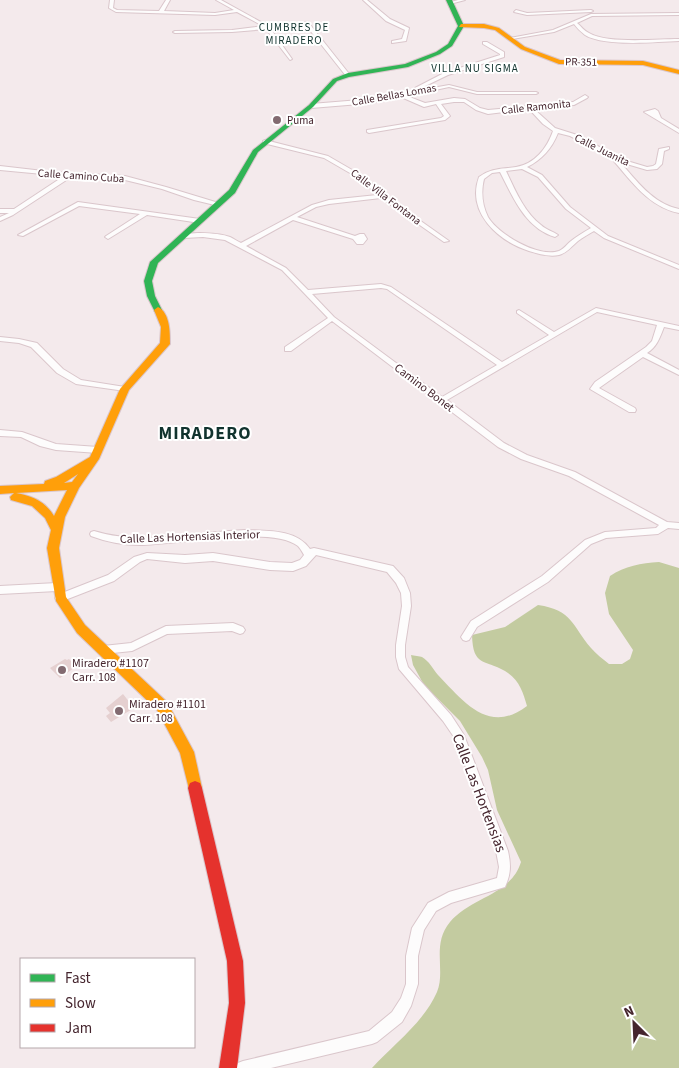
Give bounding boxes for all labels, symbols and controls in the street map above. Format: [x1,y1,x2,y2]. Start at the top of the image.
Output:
district label: CUMBRES DE MIRADERO [259,20,329,48]
street label: PR-351 [565,54,597,70]
district label: VILLA NU SIGMA [431,61,519,76]
street label: Calle Bellas Lomas [351,80,438,110]
street label: Calle Ramonita [501,96,571,118]
place label: Puma [287,113,314,128]
marker: Puma [271,114,283,126]
street label: Calle Juanita [572,130,632,170]
street label: Calle Camino Cuba [37,165,125,187]
street label: Calle Villa Fontana [348,166,424,228]
street label: Camino Bonet [390,360,458,416]
district label: MIRADERO [159,421,251,446]
street label: Calle Las Hortensias Interior [120,526,261,548]
place label: Miradero #1107 Carr. 108 [72,655,149,686]
marker: Miradero #1107 Carr. 108 [56,664,68,676]
place label: Miradero #1101 Carr. 108 [129,696,206,727]
marker: Miradero #1101 Carr. 108 [113,705,125,717]
street label: Calle Las Hortensias [447,731,511,855]
legend [20,958,195,1048]
text: Fast [65,968,91,989]
text: Slow [65,993,96,1014]
north arrow [609,998,659,1048]
text: N [621,1001,637,1023]
text: Jam [65,1018,92,1039]

